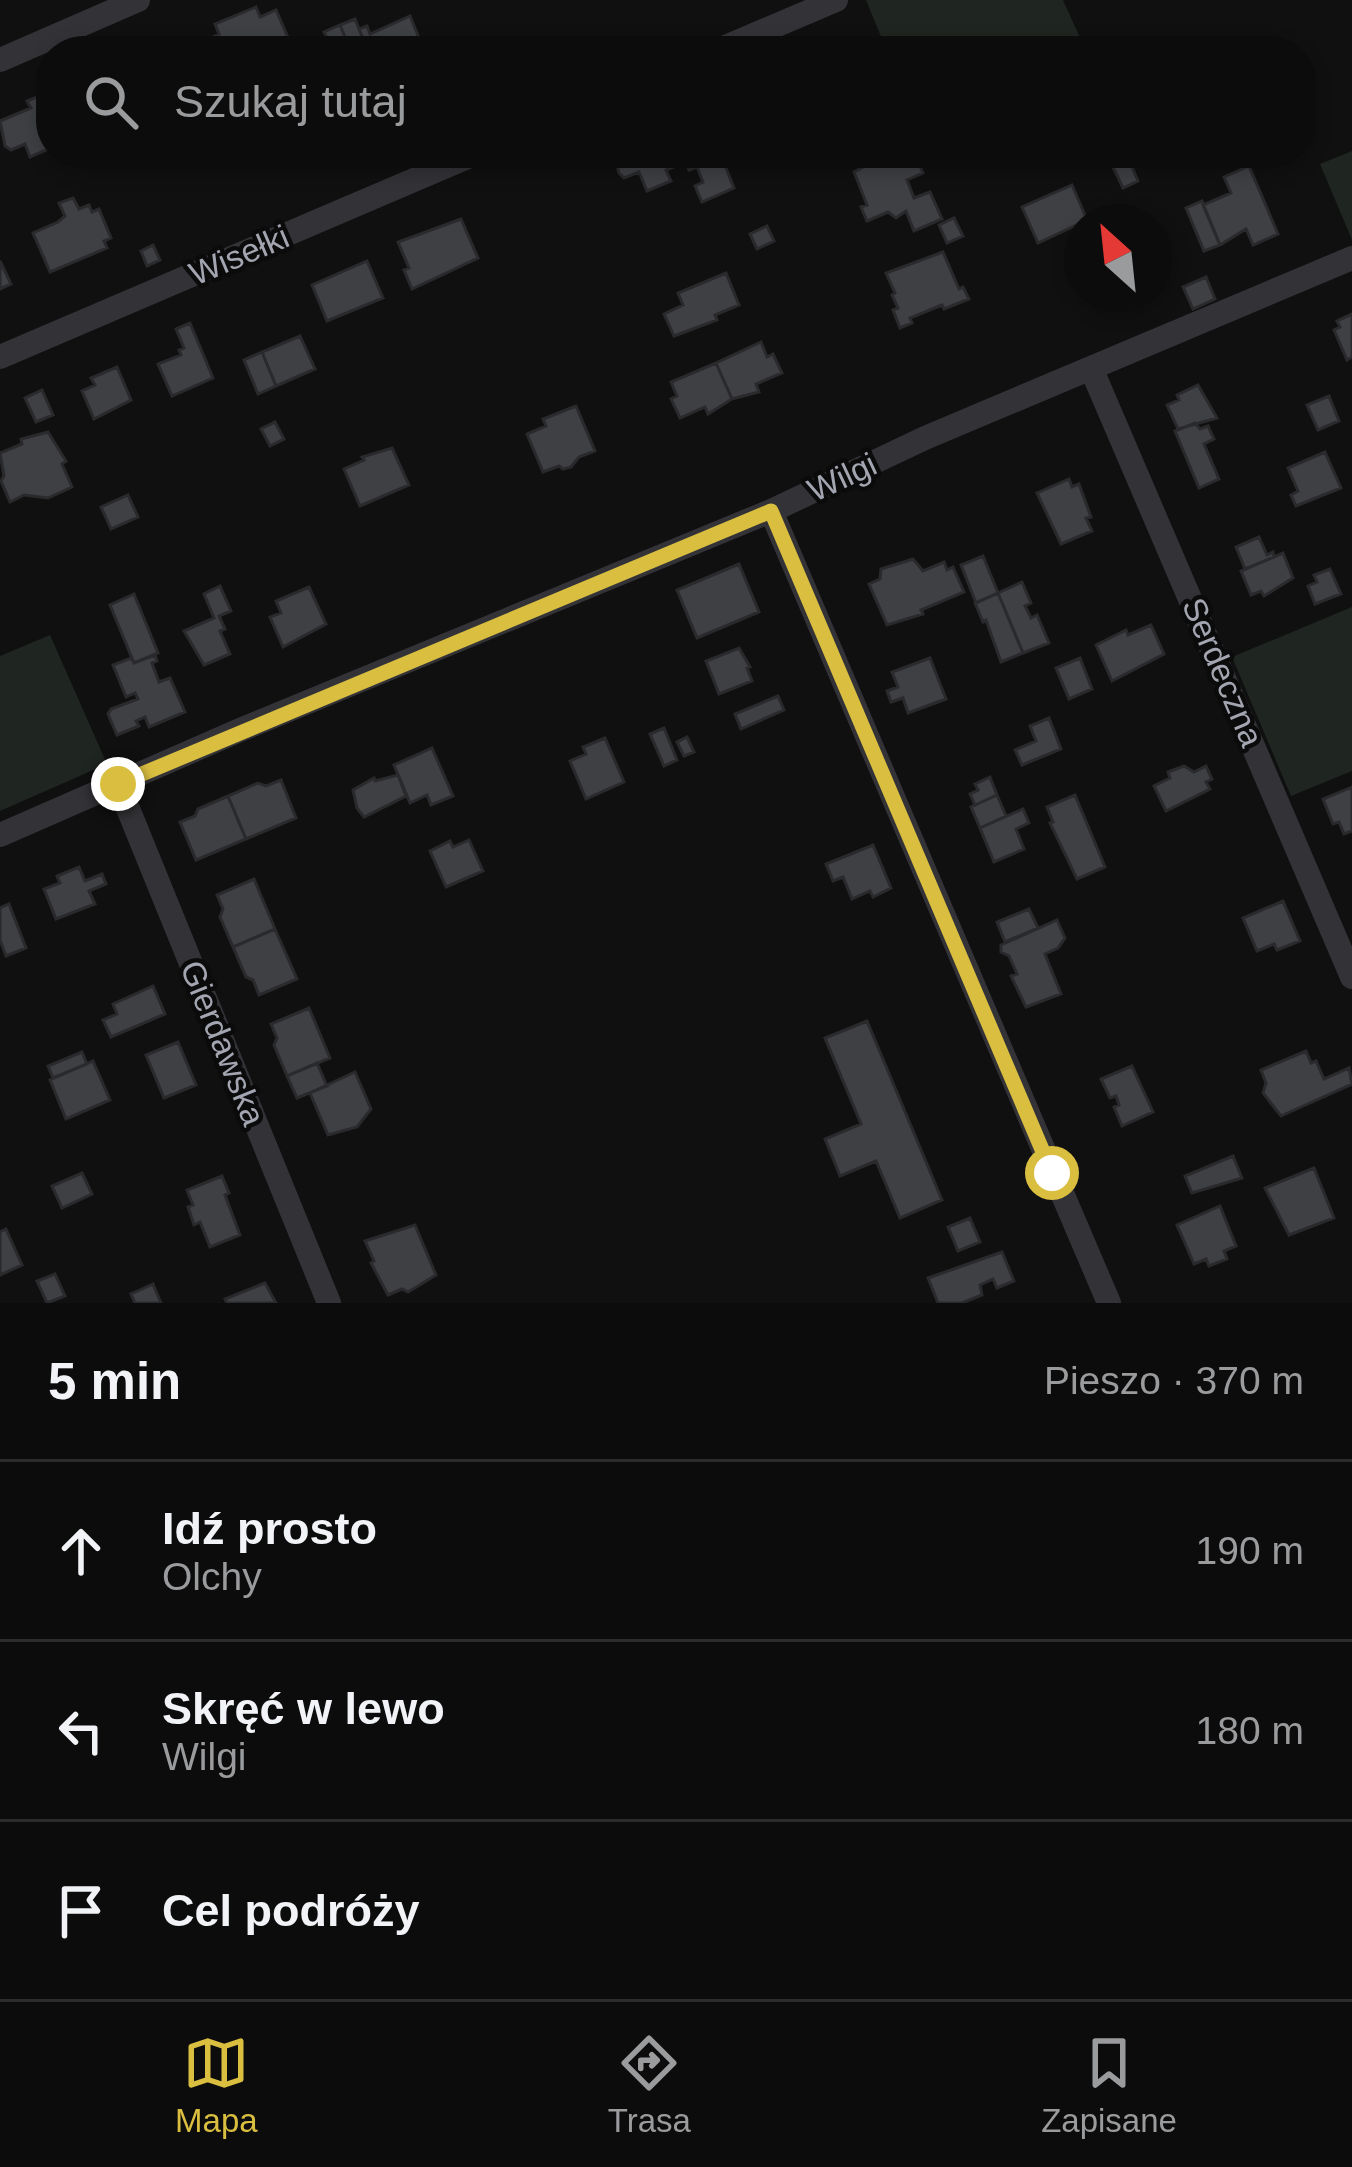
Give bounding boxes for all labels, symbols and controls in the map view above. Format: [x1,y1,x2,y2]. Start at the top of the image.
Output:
search box [36,36,1316,168]
icon: search [78,69,144,135]
text: Szukaj tutaj [174,76,407,127]
north arrow [1064,204,1172,312]
street label: Wisełki [184,218,294,292]
street label: Wilgi [802,445,882,509]
street label: Serdeczna [1175,592,1271,752]
route end [91,757,145,811]
street label: Gierdawska [173,955,273,1131]
route start [1025,1146,1079,1200]
text: 5 min [48,1353,181,1410]
text: Pieszo · 370 m [1044,1359,1304,1402]
text: Idź prosto [162,1503,377,1554]
icon: ahead [48,1518,114,1584]
text: 190 m [1196,1529,1304,1572]
text: Olchy [162,1555,262,1598]
text: Skręć w lewo [162,1683,445,1734]
icon: left [48,1698,114,1764]
text: 180 m [1196,1709,1304,1752]
text: Wilgi [162,1735,247,1778]
icon: arrive [48,1878,114,1944]
text: Cel podróży [162,1885,420,1936]
tab: Mapa [175,2030,258,2140]
tab: Trasa [608,2030,691,2140]
tab: Zapisane [1041,2030,1177,2140]

